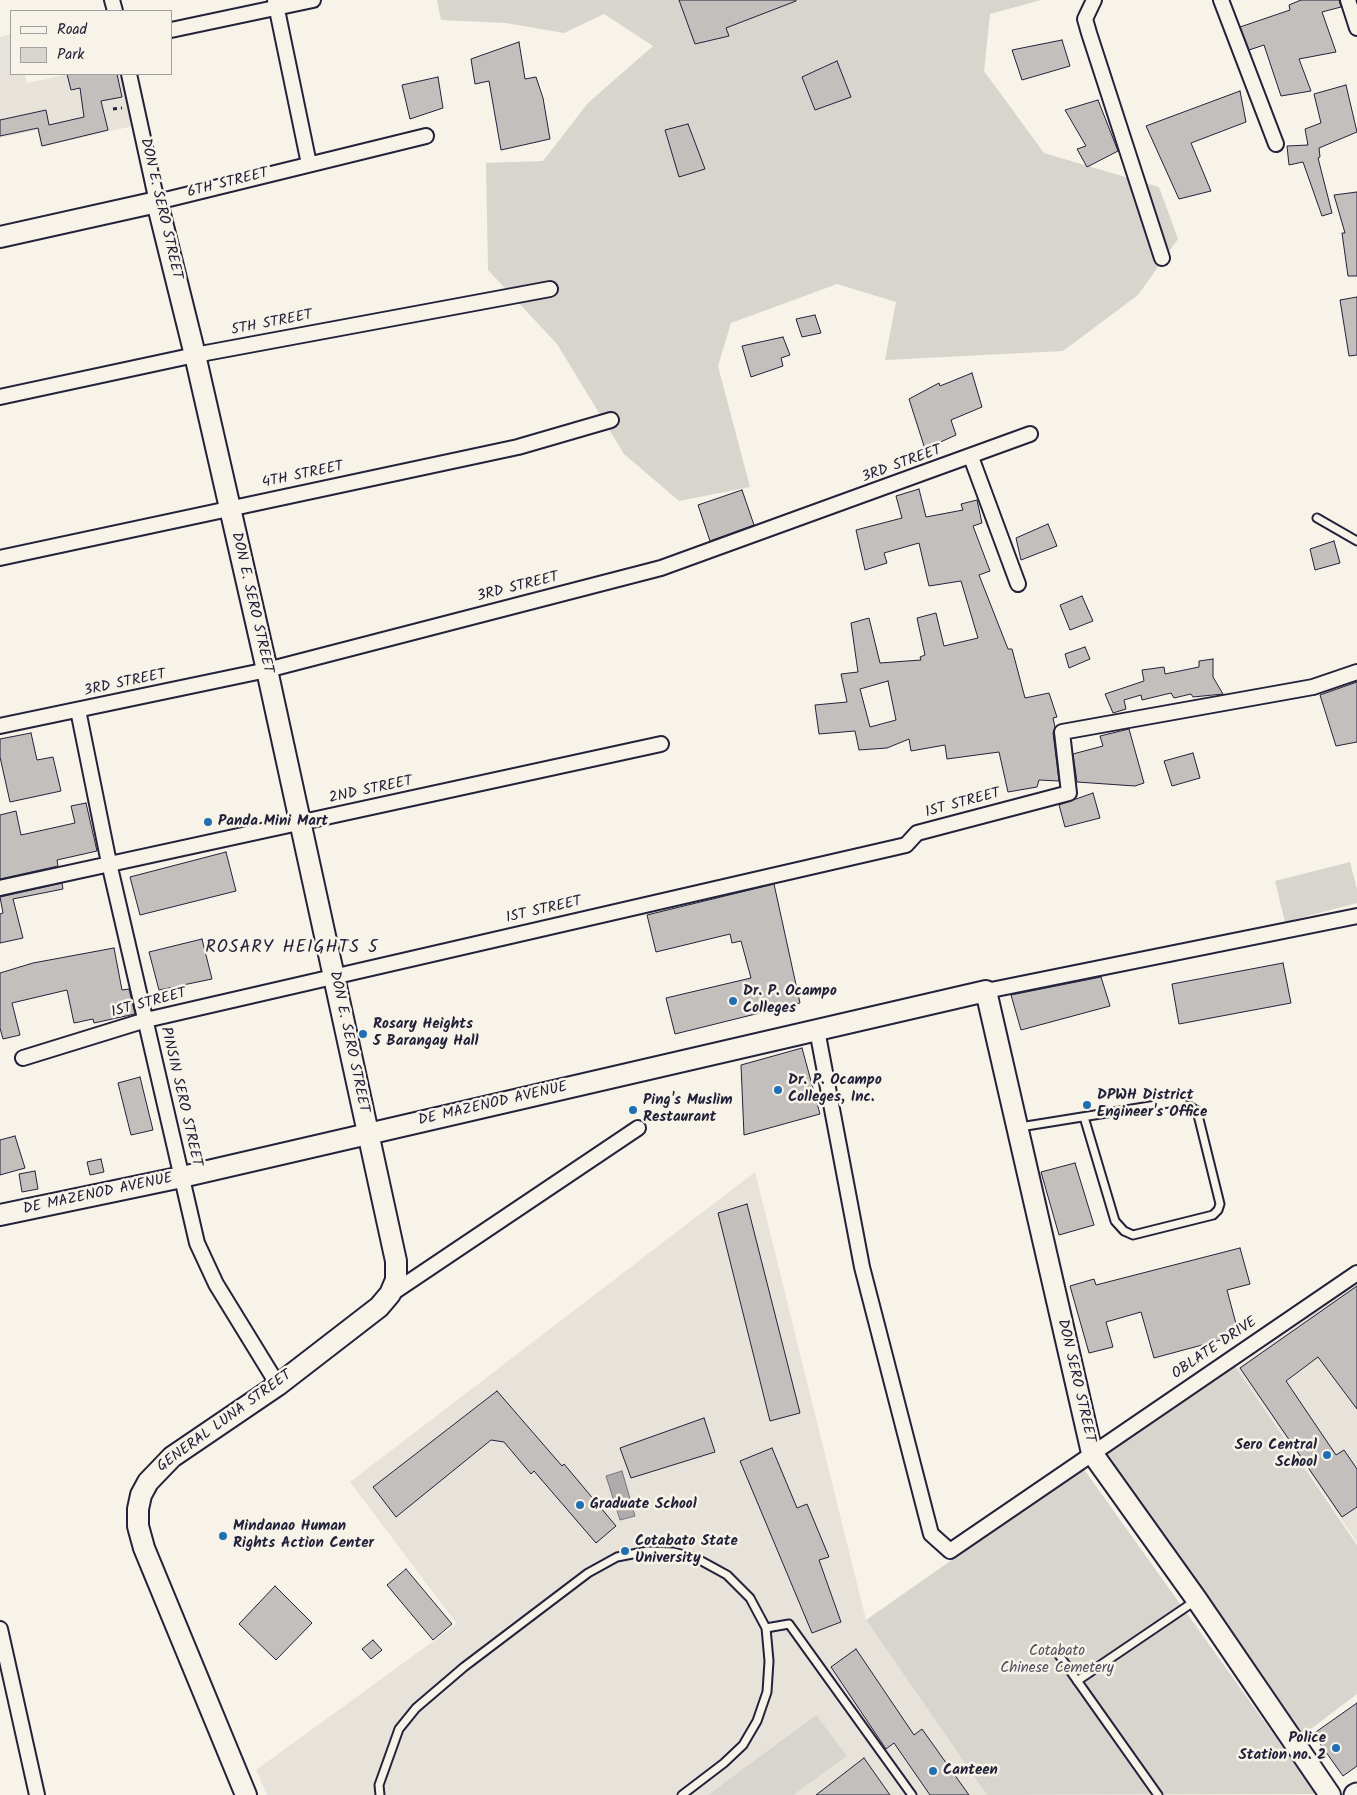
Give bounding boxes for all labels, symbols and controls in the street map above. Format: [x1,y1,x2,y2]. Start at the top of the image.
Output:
legend [10,10,172,75]
text: Road [57,18,87,42]
text: Park [57,43,84,67]
street label: DON E. SERO STREET [135,137,185,281]
street label: 6TH STREET [186,165,270,203]
street label: 5TH STREET [230,307,314,341]
street label: 3RD STREET [860,442,944,488]
street label: 4TH STREET [261,459,345,493]
street label: DON E. SERO STREET [226,531,276,675]
street label: 3RD STREET [475,569,561,607]
street label: 3RD STREET [82,667,168,701]
street label: 2ND STREET [328,773,414,809]
street label: 1ST STREET [923,785,1003,823]
place label: Panda Mini Mart [218,813,328,831]
marker: Panda Mini Mart [202,816,214,828]
street label: 1ST STREET [504,894,584,928]
district label: ROSARY HEIGHTS 5 [203,938,381,960]
street label: DON E. SERO STREET [324,969,372,1115]
place label: Dr. P. Ocampo Colleges [743,983,837,1018]
street label: 1ST STREET [109,985,189,1023]
marker: Dr. P. Ocampo Colleges [727,995,739,1007]
place label: Rosary Heights 5 Barangay Hall [373,1016,479,1051]
street label: PINSIN SERO STREET [155,1025,205,1169]
marker: Rosary Heights 5 Barangay Hall [357,1028,369,1040]
place label: Dr. P. Ocampo Colleges, Inc. [788,1072,882,1107]
street label: DE MAZENOD AVENUE [417,1079,569,1131]
marker: Dr. P. Ocampo Colleges, Inc. [772,1084,784,1096]
place label: DPWH District Engineer's Office [1097,1087,1207,1122]
place label: Ping's Muslim Restaurant [643,1092,733,1127]
marker: DPWH District Engineer's Office [1081,1099,1093,1111]
marker: Ping's Muslim Restaurant [627,1104,639,1116]
street label: DE MAZENOD AVENUE [22,1170,174,1220]
street label: OBLATE DRIVE [1169,1314,1261,1384]
street label: DON SERO STREET [1052,1318,1098,1444]
street label: GENERAL LUNA STREET [154,1367,296,1477]
place label: Sero Central School [1235,1437,1317,1472]
marker: Sero Central School [1321,1449,1333,1461]
place label: Graduate School [590,1496,697,1514]
marker: Graduate School [574,1499,586,1511]
place label: Mindanao Human Rights Action Center [233,1518,374,1553]
marker: Mindanao Human Rights Action Center [217,1530,229,1542]
place label: Cotabato State University [635,1533,738,1568]
marker: Cotabato State University [619,1545,631,1557]
park label: Cotabato Chinese Cemetery [1000,1643,1114,1678]
place label: Police Station no. 2 [1238,1730,1326,1765]
marker: Police Station no. 2 [1330,1742,1342,1754]
place label: Canteen [943,1762,998,1780]
marker: Canteen [927,1765,939,1777]

